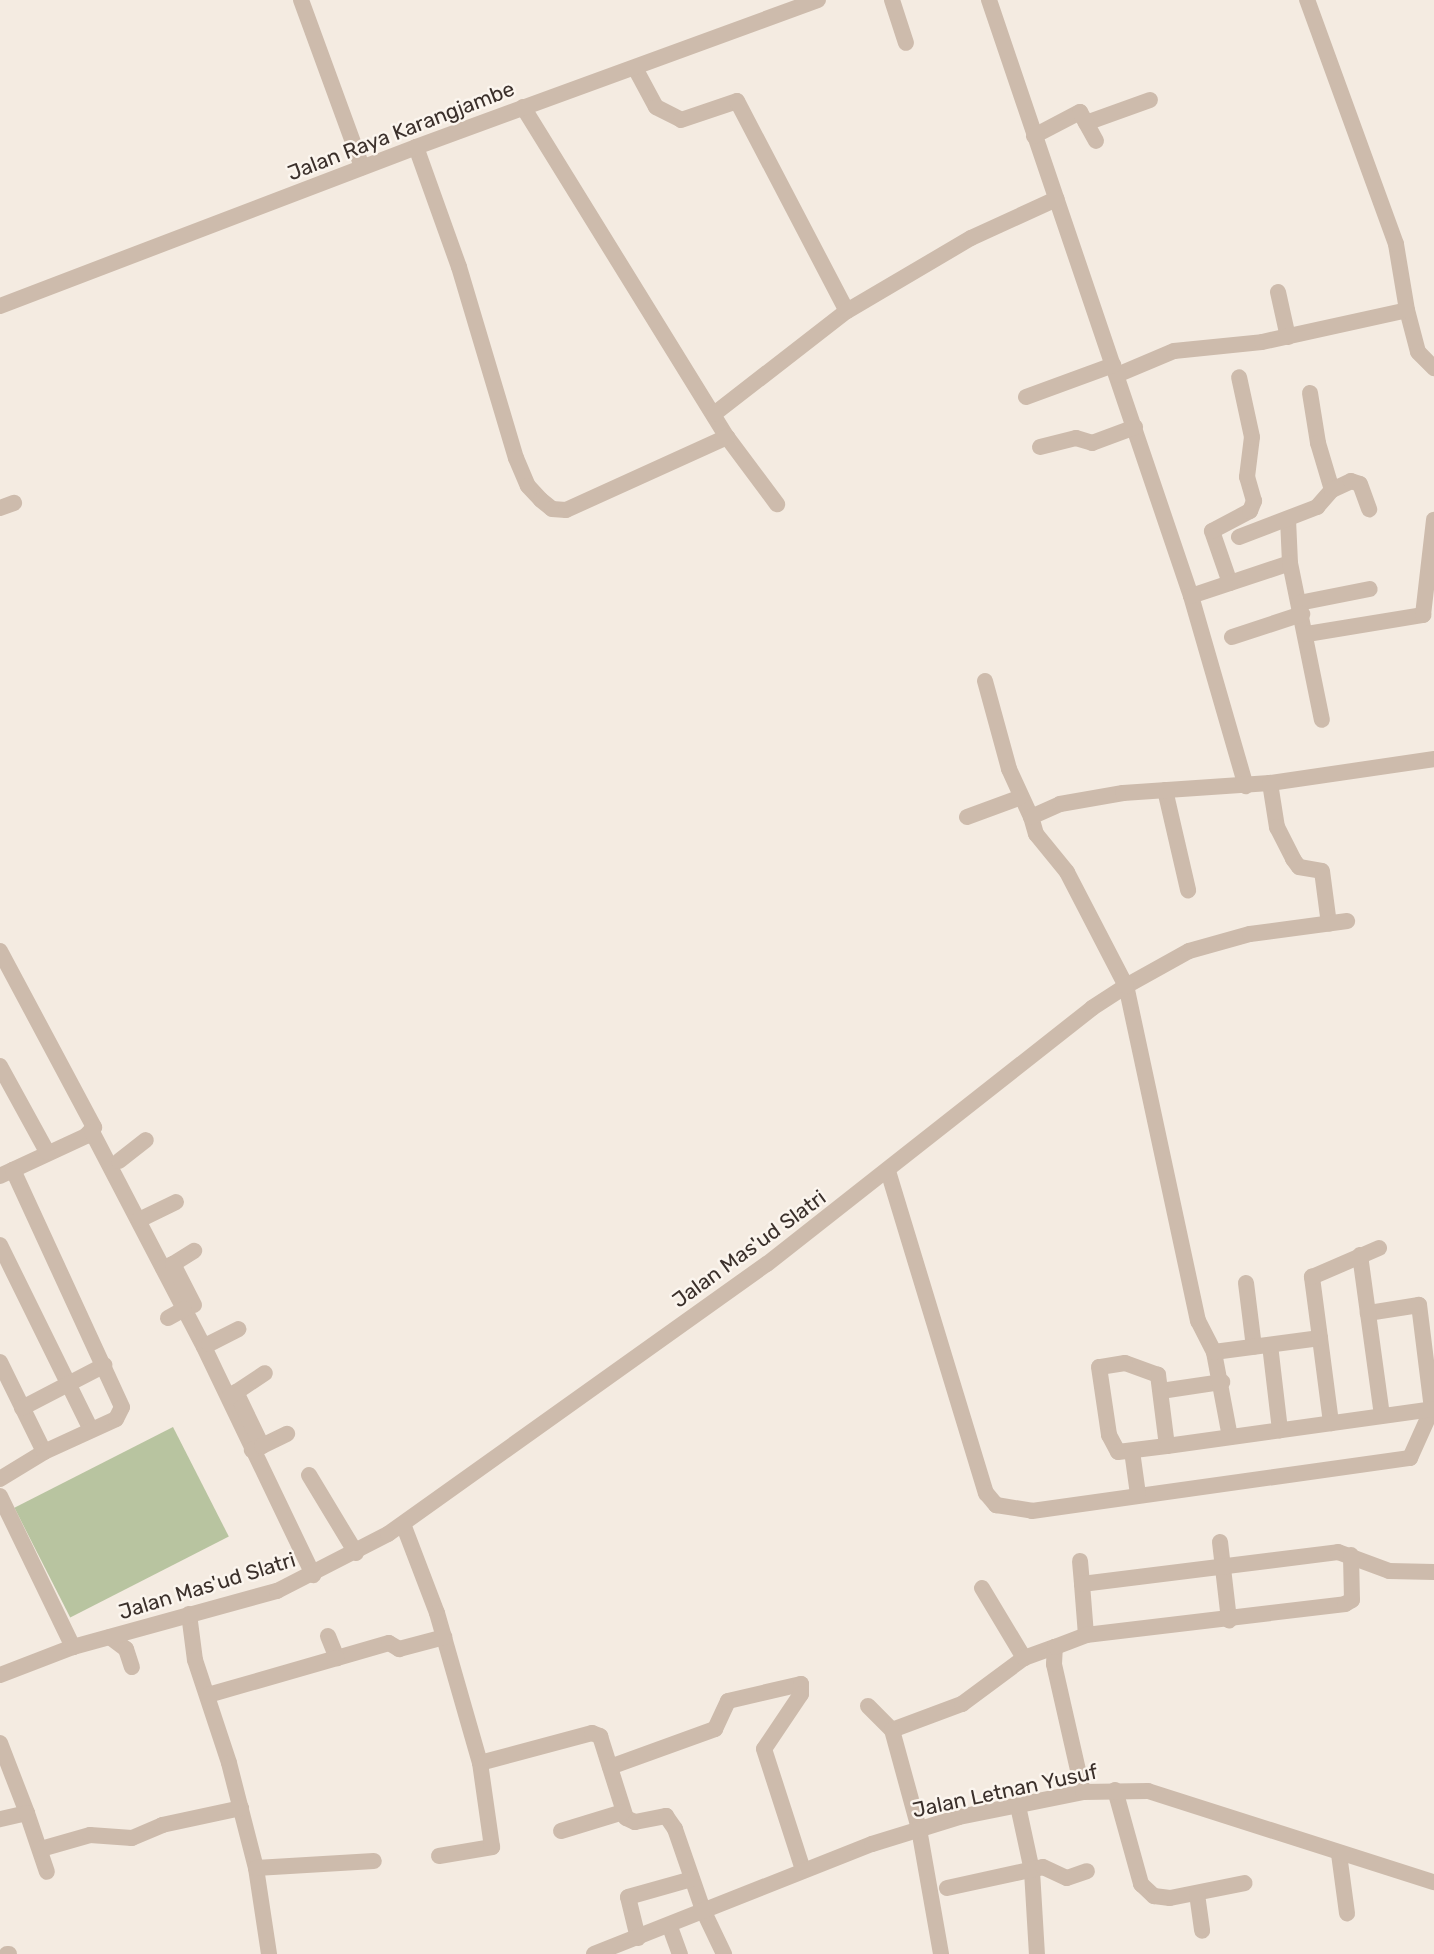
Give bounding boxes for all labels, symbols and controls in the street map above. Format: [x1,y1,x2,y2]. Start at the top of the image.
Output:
street label: Jalan Raya Karangjambe [284,76,518,186]
street label: Jalan Mas'ud Slatri [667,1185,831,1313]
street label: Jalan Mas'ud Slatri [116,1547,298,1625]
street label: Jalan Letnan Yusuf [910,1759,1100,1823]

